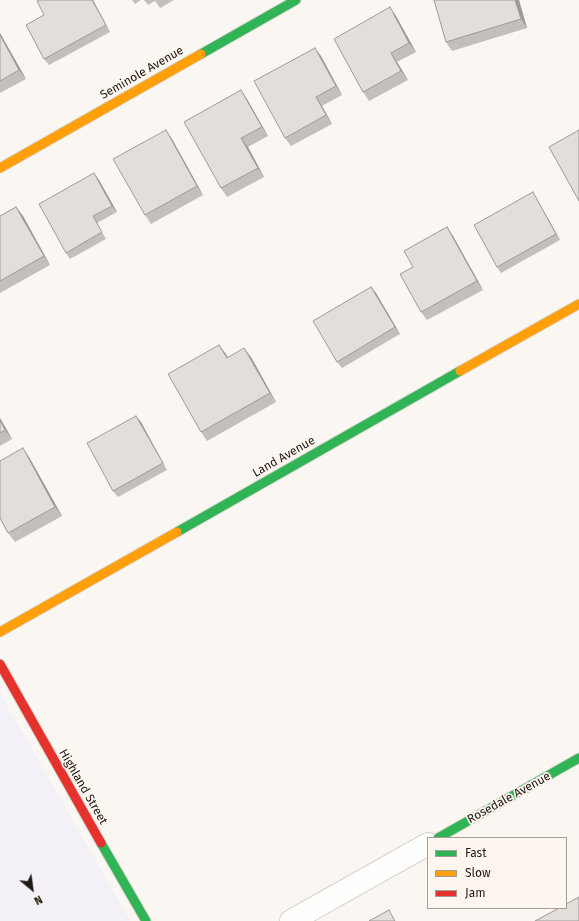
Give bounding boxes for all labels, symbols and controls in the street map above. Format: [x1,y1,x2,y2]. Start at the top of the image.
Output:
street label: Seminole Avenue [98,43,186,103]
street label: Land Avenue [250,433,318,481]
street label: Highland Street [56,747,110,827]
street label: Rosedale Avenue [465,769,553,827]
legend [427,837,567,909]
text: Fast [465,846,487,860]
text: Slow [465,866,491,880]
north arrow [12,869,52,909]
text: Jam [465,886,485,900]
text: N [32,892,44,907]

